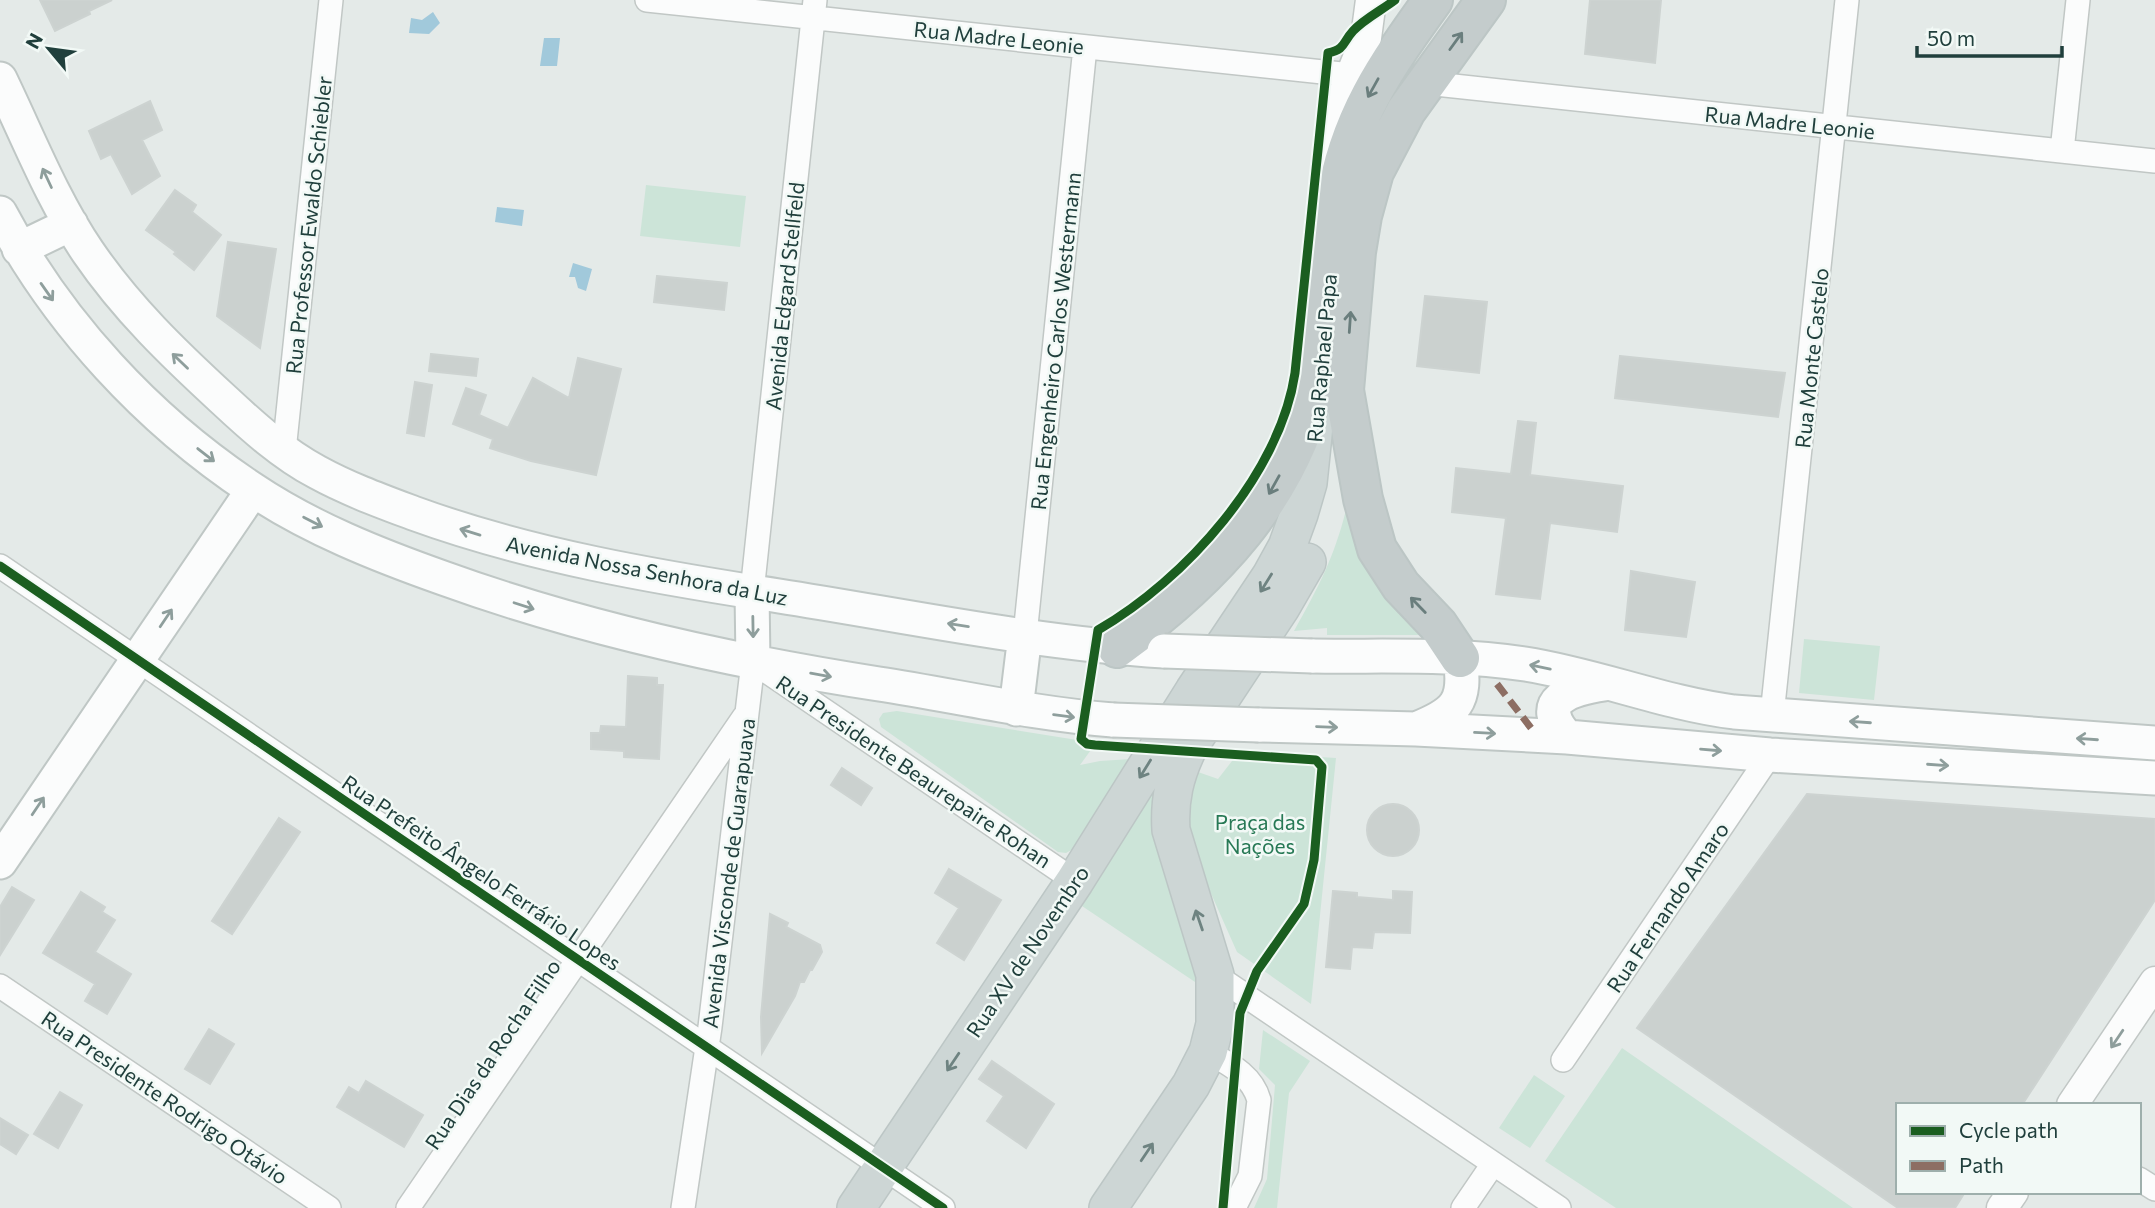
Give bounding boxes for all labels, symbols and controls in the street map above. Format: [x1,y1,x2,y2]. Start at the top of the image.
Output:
north arrow [14,14,84,84]
scale bar [1917,14,2062,58]
street label: Rua Madre Leonie [913,16,1085,58]
text: 50 m [1927,25,1975,50]
text: N [20,29,47,52]
one-way arrow [1449,32,1463,51]
street label: Rua Professor Ewaldo Schiebler [280,75,336,375]
one-way arrow [1366,78,1380,98]
street label: Rua Madre Leonie [1704,101,1876,143]
one-way arrow [40,168,53,189]
street label: Rua Engenheiro Carlos Westermann [1025,171,1085,511]
street label: Avenida Edgard Stellfeld [760,181,808,411]
street label: Rua Monte Castelo [1789,267,1833,449]
street label: Rua Raphael Papa [1301,273,1341,443]
one-way arrow [40,282,55,301]
one-way arrow [1344,312,1357,334]
one-way arrow [172,352,189,369]
one-way arrow [196,447,214,462]
one-way arrow [1267,474,1280,495]
one-way arrow [302,516,322,530]
one-way arrow [459,524,481,537]
street label: Avenida Nossa Senhora da Luz [504,530,790,610]
one-way arrow [1259,572,1273,592]
one-way arrow [1410,597,1427,614]
one-way arrow [513,600,535,613]
one-way arrow [159,608,173,628]
one-way arrow [746,615,759,638]
one-way arrow [947,618,970,631]
one-way arrow [1529,660,1552,674]
street label: Rua Presidente Beaurepaire Rohan [772,669,1056,873]
one-way arrow [809,669,831,682]
one-way arrow [1053,709,1075,722]
one-way arrow [1849,715,1872,728]
street label: Avenida Visconde de Guarapuava [697,717,759,1029]
one-way arrow [1316,720,1339,734]
one-way arrow [1473,727,1496,740]
one-way arrow [2076,732,2099,745]
one-way arrow [1700,744,1722,757]
one-way arrow [1137,759,1151,779]
one-way arrow [1927,759,1949,772]
street label: Rua Prefeito Ângelo Ferrário Lopes [338,769,626,975]
one-way arrow [31,797,45,816]
park label: Praça das Nações [1215,809,1305,858]
street label: Rua Fernando Amaro [1601,817,1733,997]
street label: Rua XV de Novembro [960,861,1094,1041]
one-way arrow [1192,910,1204,932]
street label: Rua Dias da Rocha Filho [419,954,565,1154]
street label: Rua Presidente Rodrigo Otávio [37,1005,293,1189]
one-way arrow [2110,1029,2124,1048]
one-way arrow [946,1052,960,1071]
legend [1896,1103,2141,1194]
text: Cycle path [1959,1117,2058,1142]
one-way arrow [1140,1142,1154,1162]
text: Path [1959,1152,2004,1177]

